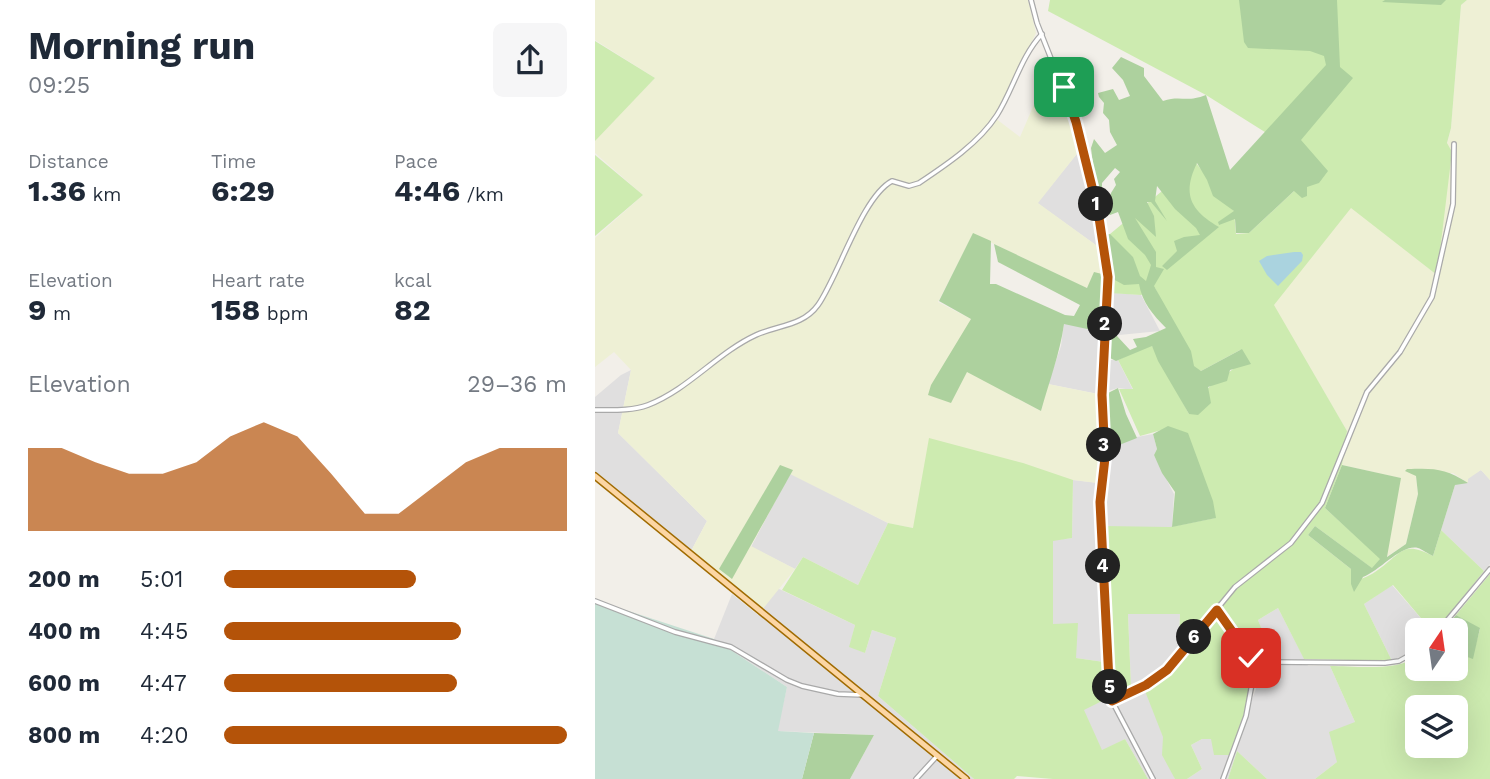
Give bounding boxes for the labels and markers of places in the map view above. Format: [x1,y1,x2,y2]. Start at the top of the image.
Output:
pin [1034,57,1094,117]
pin: 1 [1079,186,1113,222]
pin: 2 [1087,306,1123,342]
pin: 3 [1086,428,1121,462]
pin: 4 [1085,548,1121,584]
pin: 6 [1177,620,1211,654]
pin [1221,628,1281,688]
pin: 5 [1093,670,1127,704]

